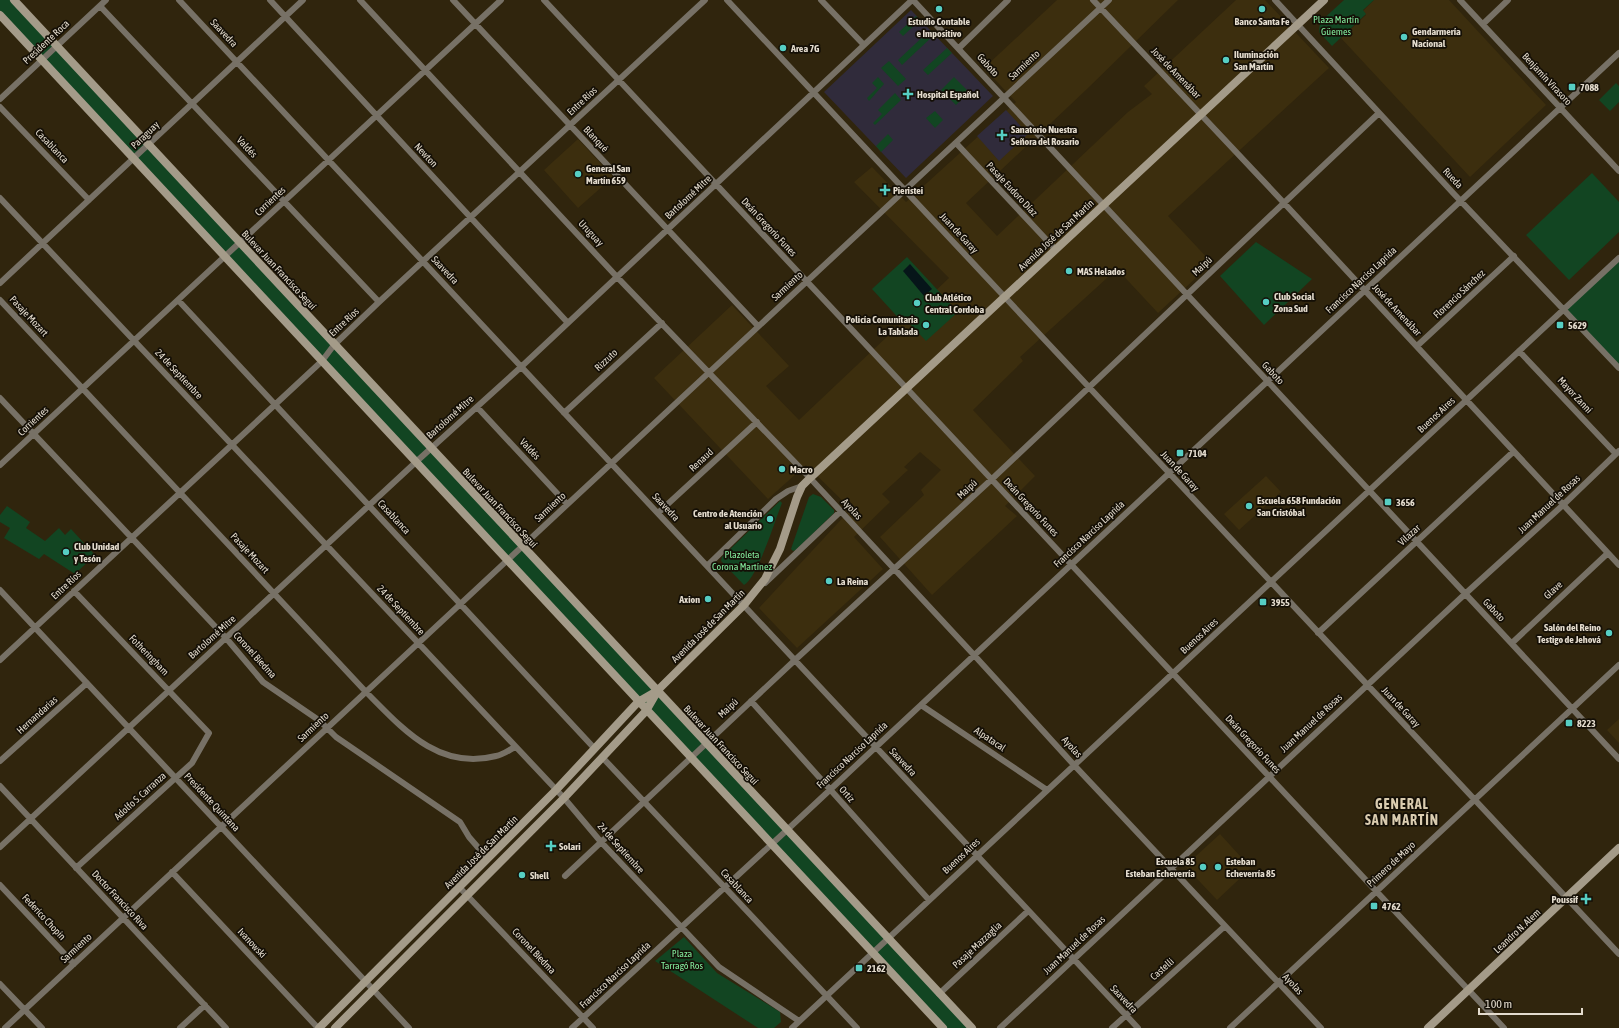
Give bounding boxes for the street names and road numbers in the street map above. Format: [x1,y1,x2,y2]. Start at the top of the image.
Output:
street label: Saavedra [208,17,240,49]
street label: Presidente Roca [21,18,72,66]
street label: José de Amenábar [1149,45,1204,101]
street label: Sarmiento [1006,48,1042,82]
street label: Gaboto [975,51,1001,79]
street label: Benjamín Virasoro [1520,51,1574,108]
street label: Entre Ríos [565,84,599,117]
street label: Paraguay [129,119,161,151]
street label: Blanqué [581,124,611,154]
street label: Casablanca [33,127,71,165]
street label: Valdés [235,134,260,160]
street label: Newton [412,141,440,169]
street label: Pasaje Eudoro Díaz [984,160,1040,218]
street label: Rueda [1441,166,1465,191]
street label: Bartolomé Mitre [663,172,714,221]
street label: Corrientes [252,184,288,218]
street label: Deán Gregorio Funes [739,196,799,259]
street label: Avenida José de San Martín [1016,197,1096,273]
street label: Juan de Garay [938,211,980,255]
street label: Uruguay [576,218,606,248]
street label: Bulevar Juan Francisco Seguí [240,228,319,312]
street label: Francisco Narciso Laprida [1323,244,1399,316]
street label: Saavedra [429,254,461,286]
street label: Maipú [1190,254,1214,278]
street label: Florencio Sánchez [1431,267,1487,321]
street label: Sarmiento [769,269,805,303]
street label: José de Amenábar [1370,282,1424,339]
street label: Pasaje Mozart [8,294,50,338]
street label: Entre Ríos [327,305,361,338]
street label: 24 de Septiembre [153,347,205,402]
street label: Rizzuto [592,347,620,373]
street label: Gaboto [1260,359,1286,387]
street label: Mayor Zanni [1555,375,1595,415]
street label: Bartolomé Mitre [424,393,476,441]
street label: Buenos Aires [1415,395,1457,435]
street label: Corrientes [15,404,51,438]
street label: Valdés [518,436,543,462]
street label: Renaud [687,446,715,474]
street label: Juan de Garay [1159,449,1201,493]
street label: Bulevar Juan Francisco Seguí [461,466,540,550]
street label: Juan Manuel de Rosas [1516,472,1583,535]
street label: Deán Gregorio Funes [1001,476,1061,539]
street label: Maipú [955,477,979,501]
street label: Sarmiento [532,490,568,524]
street label: Saavedra [650,491,682,523]
street label: Ayolas [840,496,865,522]
street label: Casablanca [375,498,413,537]
street label: Francisco Narciso Laprida [1051,498,1127,570]
street label: Vilazar [1396,521,1423,548]
street label: Pasaje Mozart [229,531,271,575]
street label: Entre Ríos [49,568,83,601]
street label: Glave [1542,578,1565,601]
street label: 24 de Septiembre [375,583,427,638]
street label: Avenida José de San Martín [669,587,747,665]
street label: Gaboto [1481,596,1507,624]
street label: Bartolomé Mitre [186,613,238,661]
street label: Buenos Aires [1178,616,1220,656]
street label: Coronel Biedma [231,630,279,681]
street label: Fotheringham [127,633,171,677]
street label: Juan de Garay [1380,685,1422,729]
street label: Juan Manuel de Rosas [1278,691,1345,754]
street label: Hernandarias [15,694,60,736]
street label: Maipú [716,696,740,720]
street label: Bulevar Juan Francisco Seguí [682,703,761,787]
street label: Sarmiento [295,710,331,744]
street label: Deán Gregorio Funes [1223,713,1283,776]
street label: Francisco Narciso Laprida [814,719,890,791]
street label: Alpatacal [972,725,1008,754]
street label: Ayolas [1060,734,1085,760]
street label: Saavedra [887,746,919,778]
street label: Adolfo S. Carranza [112,770,168,822]
street label: Presidente Quintana [182,770,242,834]
street label: Ortiz [837,784,857,804]
street label: Avenida José de San Martín [442,813,520,891]
street label: 24 de Septiembre [595,821,647,876]
street label: Buenos Aires [940,836,982,876]
street label: Primero de Mayo [1365,839,1418,889]
street label: Casablanca [718,867,756,906]
street label: Doctor Francisco Riva [90,868,151,932]
street label: Federico Chopin [20,892,68,942]
street label: Leandro N. Alem [1491,907,1543,955]
street label: Juan Manuel de Rosas [1041,913,1108,976]
street label: Pasaje Mazzaglia [950,919,1004,970]
street label: Ivanowski [236,926,268,960]
street label: Coronel Biedma [510,926,558,976]
street label: Sarmiento [58,931,94,965]
street label: Francisco Narciso Laprida [577,939,653,1011]
street label: Castelli [1148,956,1176,982]
street label: Ayolas [1281,971,1306,997]
street label: Saavedra [1108,983,1140,1015]

